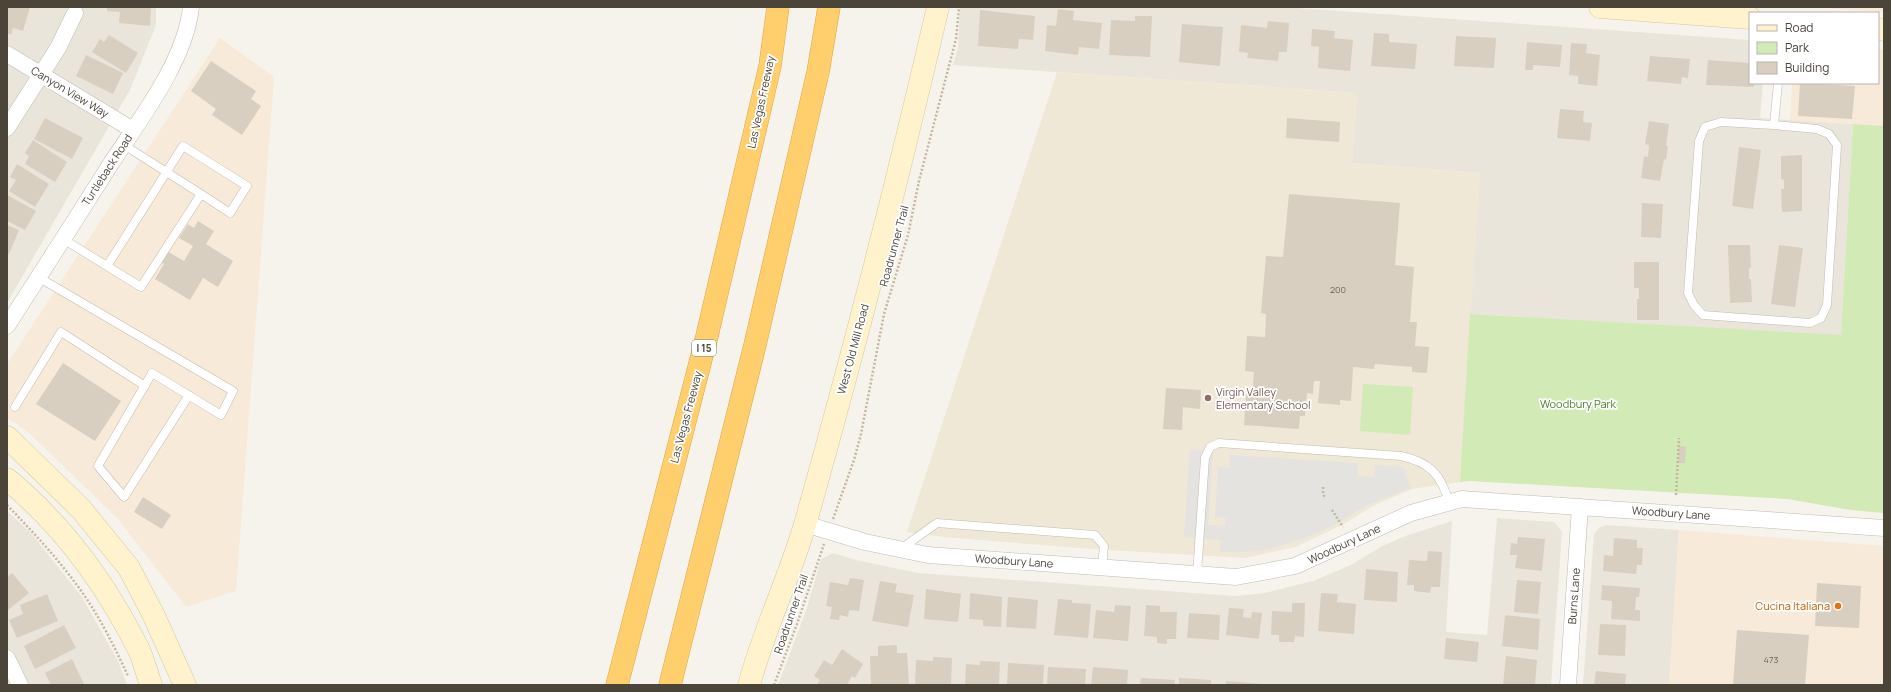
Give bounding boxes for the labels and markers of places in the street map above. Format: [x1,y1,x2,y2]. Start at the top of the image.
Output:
place label: Virgin Valley Elementary School [1216,384,1311,412]
marker: Virgin Valley Elementary School [1203,393,1213,403]
place label: Cucina Italiana [1755,598,1830,613]
marker: Cucina Italiana [1833,601,1843,611]

